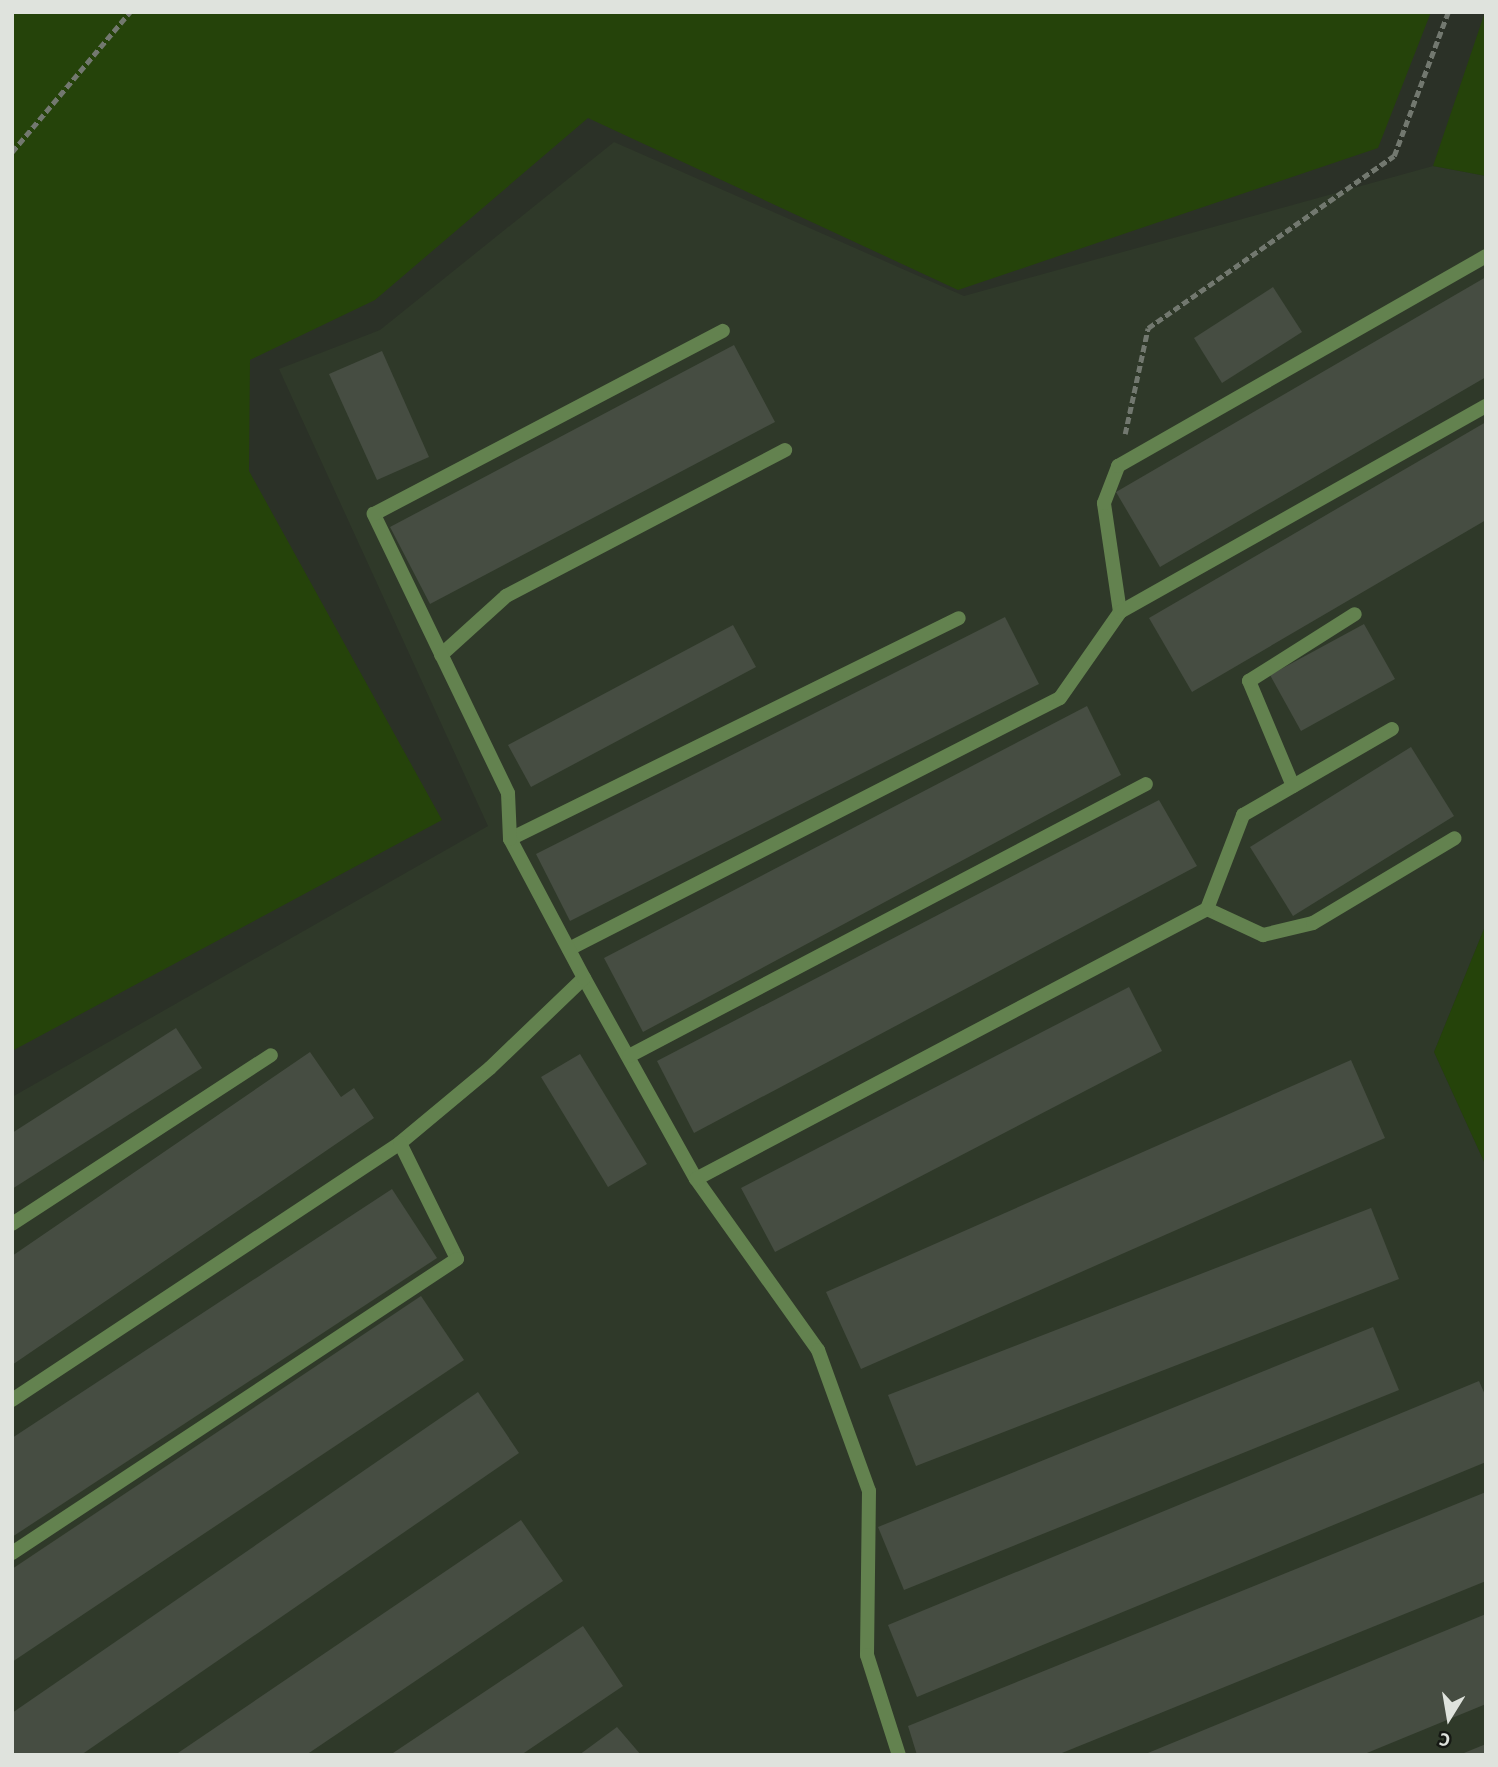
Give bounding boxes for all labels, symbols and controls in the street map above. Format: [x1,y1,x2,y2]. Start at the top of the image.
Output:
north arrow [1414,1683,1484,1753]
text: С [1438,1729,1452,1749]

